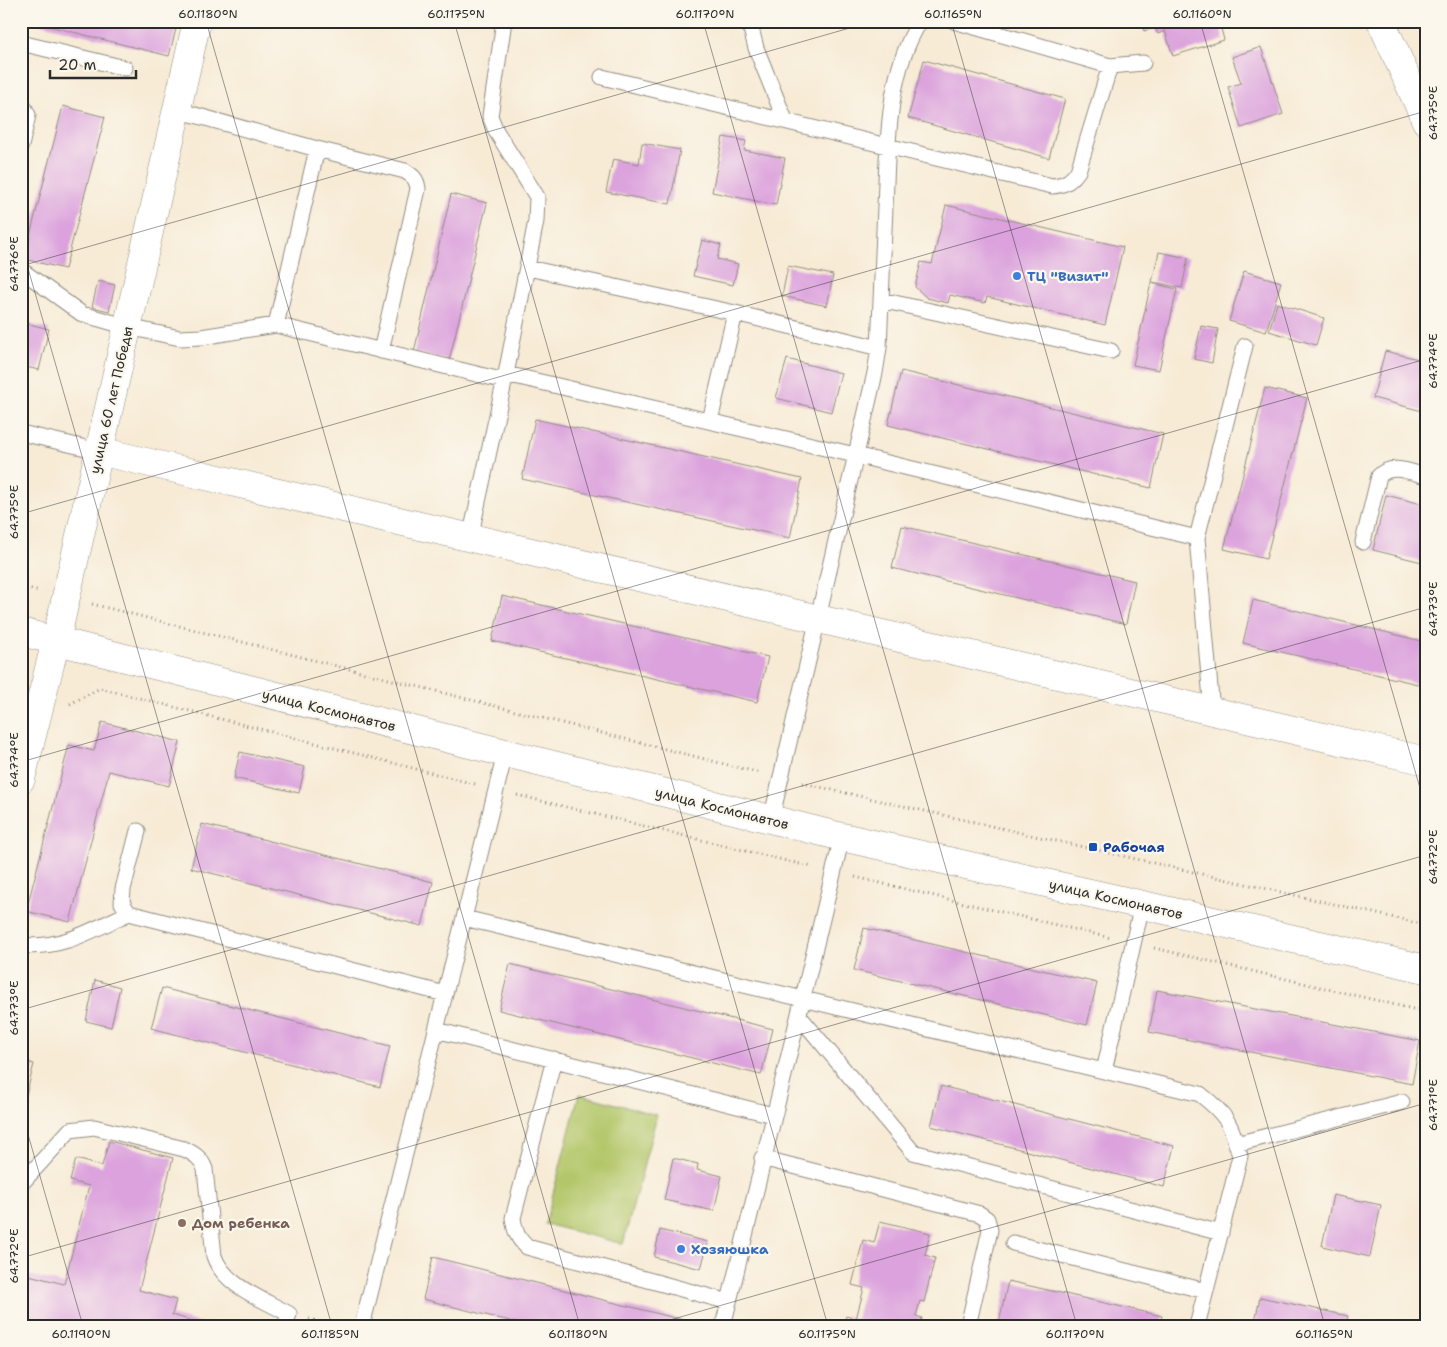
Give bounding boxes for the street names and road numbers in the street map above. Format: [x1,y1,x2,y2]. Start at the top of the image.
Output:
street label: улица 60 лет Победы [85,325,137,475]
street label: улица Космонавтов [260,685,398,735]
street label: улица Космонавтов [653,783,791,833]
street label: улица Космонавтов [1047,875,1185,923]

